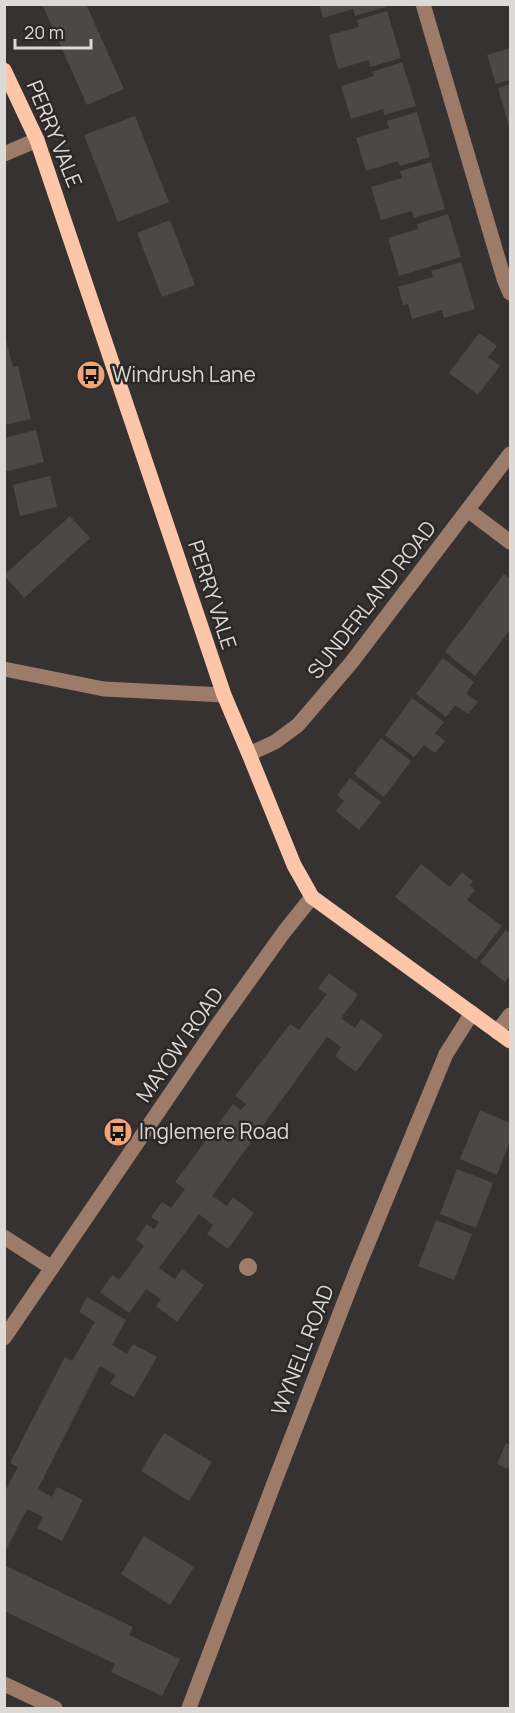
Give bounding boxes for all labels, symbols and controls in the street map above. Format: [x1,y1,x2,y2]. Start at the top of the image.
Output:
scale bar [15,12,92,50]
text: 20 m [24,20,64,44]
street label: PERRY VALE [21,76,89,191]
bus stop icon: Windrush Lane [75,359,107,391]
place label: Windrush Lane [112,360,256,388]
street label: SUNDERLAND ROAD [301,515,442,684]
street label: PERRY VALE [182,537,244,653]
street label: MAYOW ROAD [129,981,229,1107]
bus stop icon: Inglemere Road [102,1116,134,1148]
place label: Inglemere Road [139,1117,289,1145]
street label: WYNELL ROAD [264,1280,340,1419]

